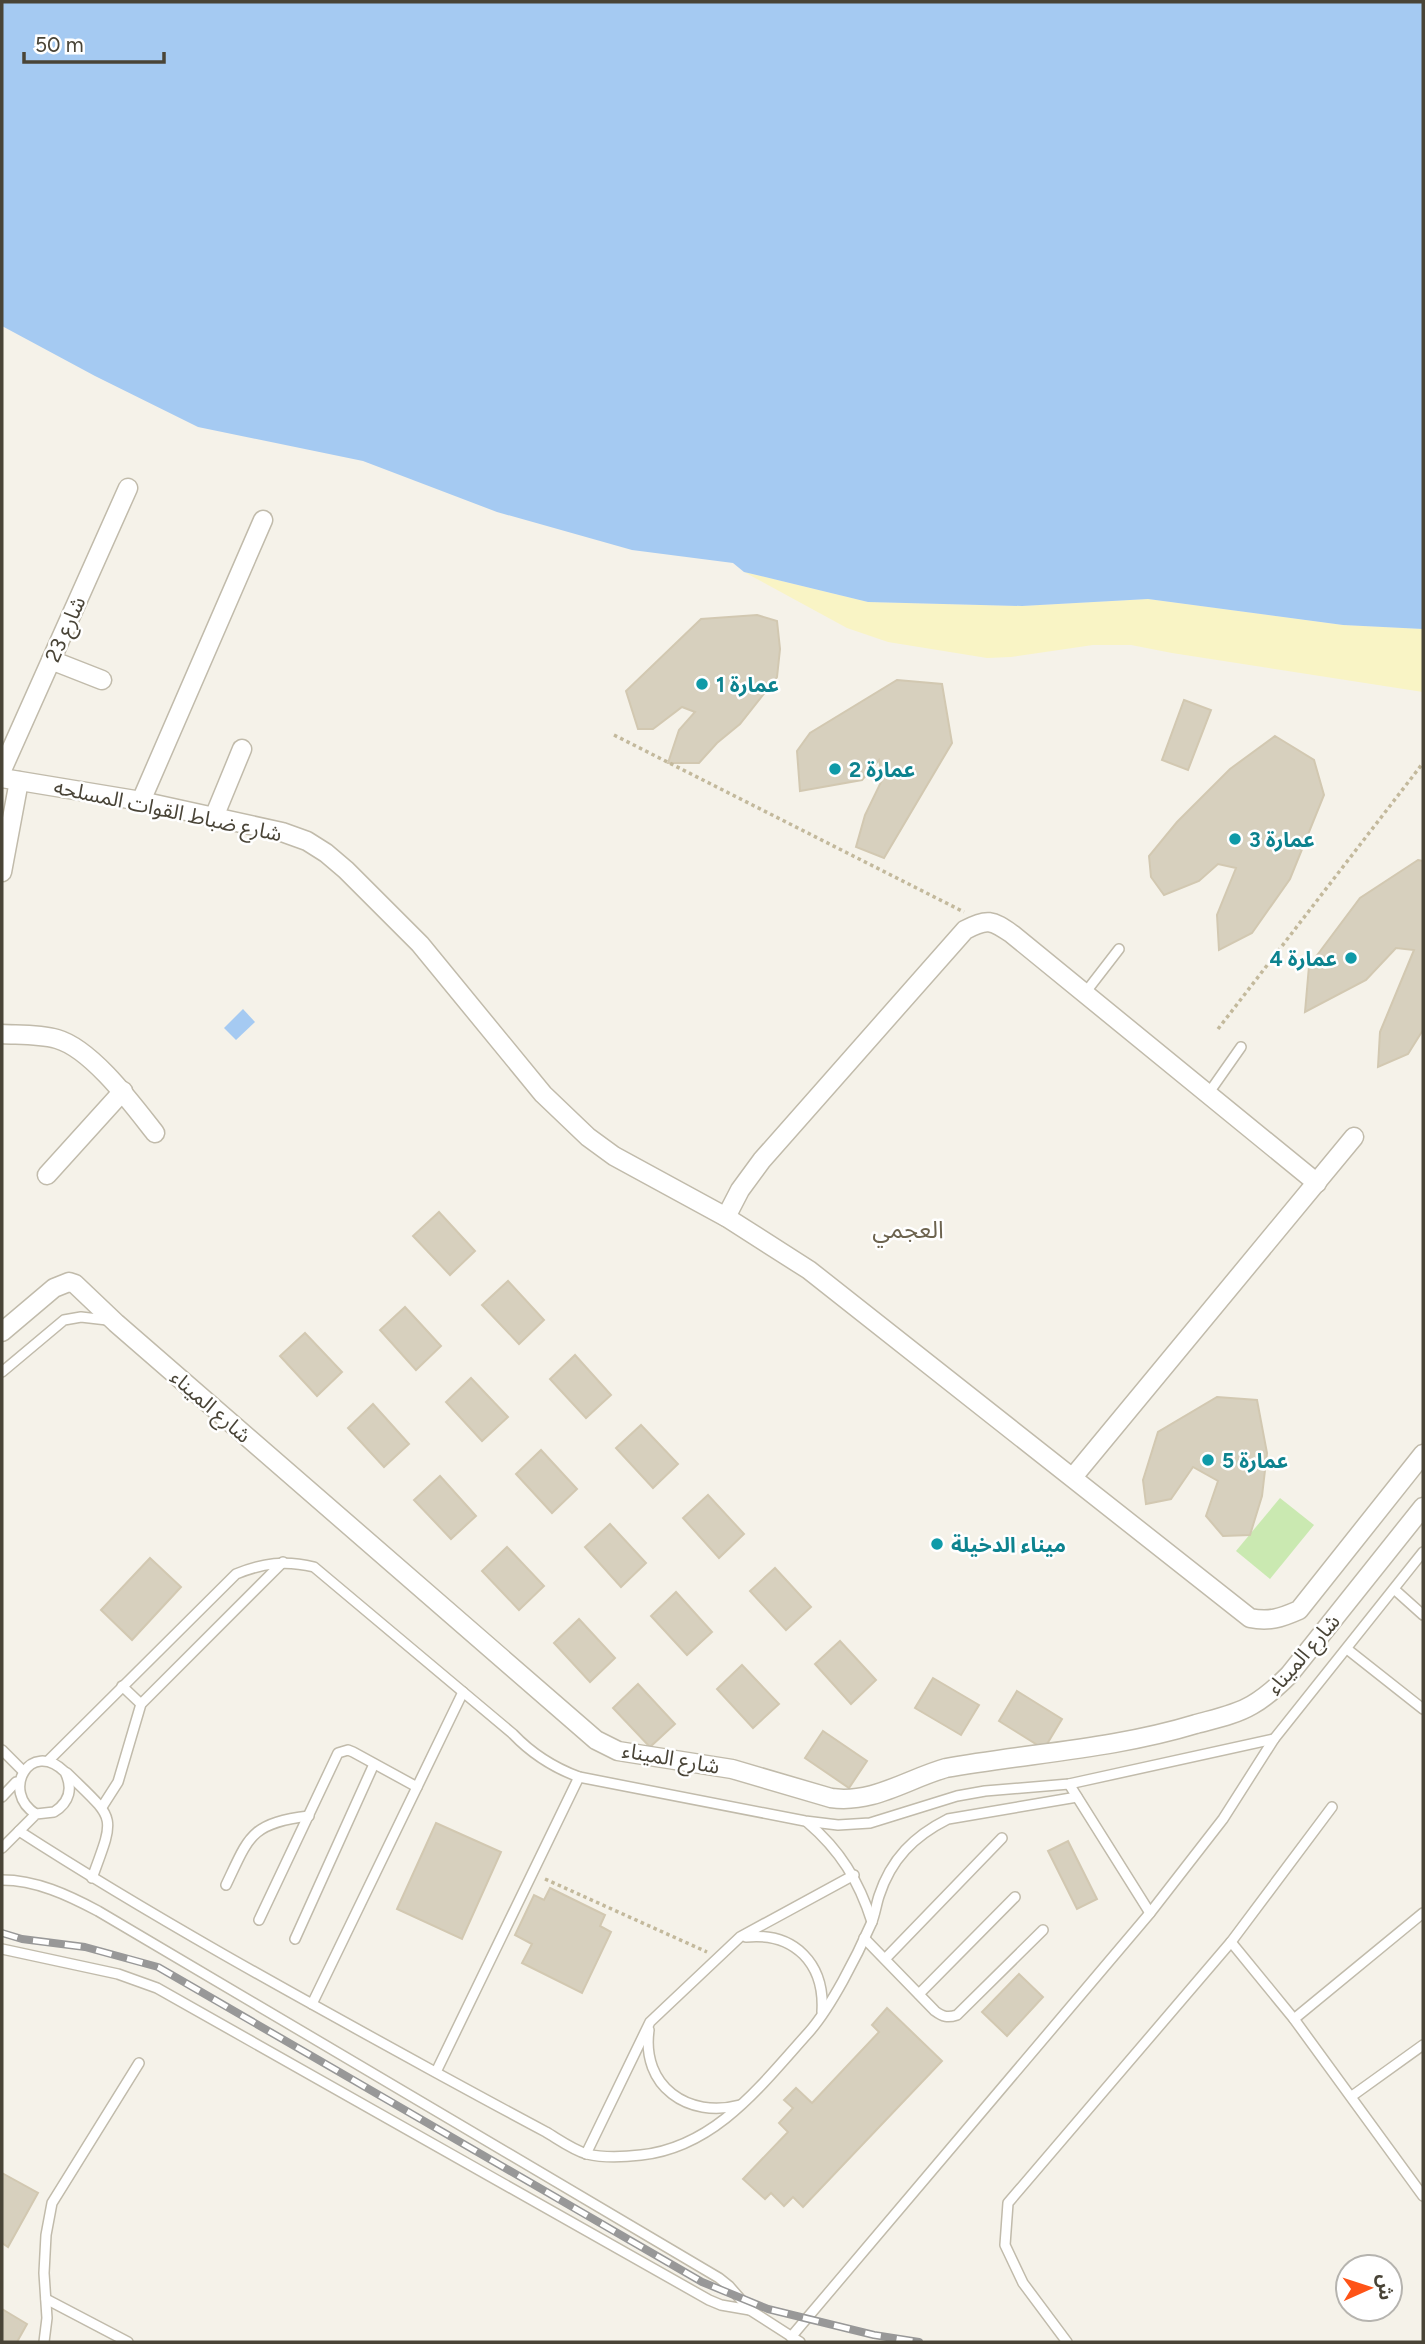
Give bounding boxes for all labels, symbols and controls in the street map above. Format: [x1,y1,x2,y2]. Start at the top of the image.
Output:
scale bar [24,21,164,65]
text: 50 m [35,32,84,57]
street label: شارع 23 [39,592,93,667]
place label: عمارة 1 [716,672,779,697]
marker: عمارة 1 [694,676,710,692]
place label: عمارة 2 [849,757,915,782]
marker: عمارة 2 [827,761,843,777]
street label: شارع ضباط القوات المسلحه [51,774,284,849]
place label: عمارة 3 [1249,827,1315,852]
marker: عمارة 3 [1227,831,1243,847]
place label: عمارة 4 [1270,946,1337,971]
marker: عمارة 4 [1343,950,1359,966]
district label: العجمي [872,1215,944,1248]
street label: شارع الميناء [164,1364,256,1450]
place label: عمارة 5 [1222,1448,1288,1473]
marker: عمارة 5 [1200,1452,1216,1468]
place label: ميناء الدخيلة [951,1532,1066,1557]
marker: ميناء الدخيلة [929,1536,945,1552]
street label: شارع الميناء [1261,1609,1347,1701]
street label: شارع الميناء [620,1737,722,1782]
north arrow [1334,2253,1404,2323]
text: ش [1373,2274,1398,2301]

